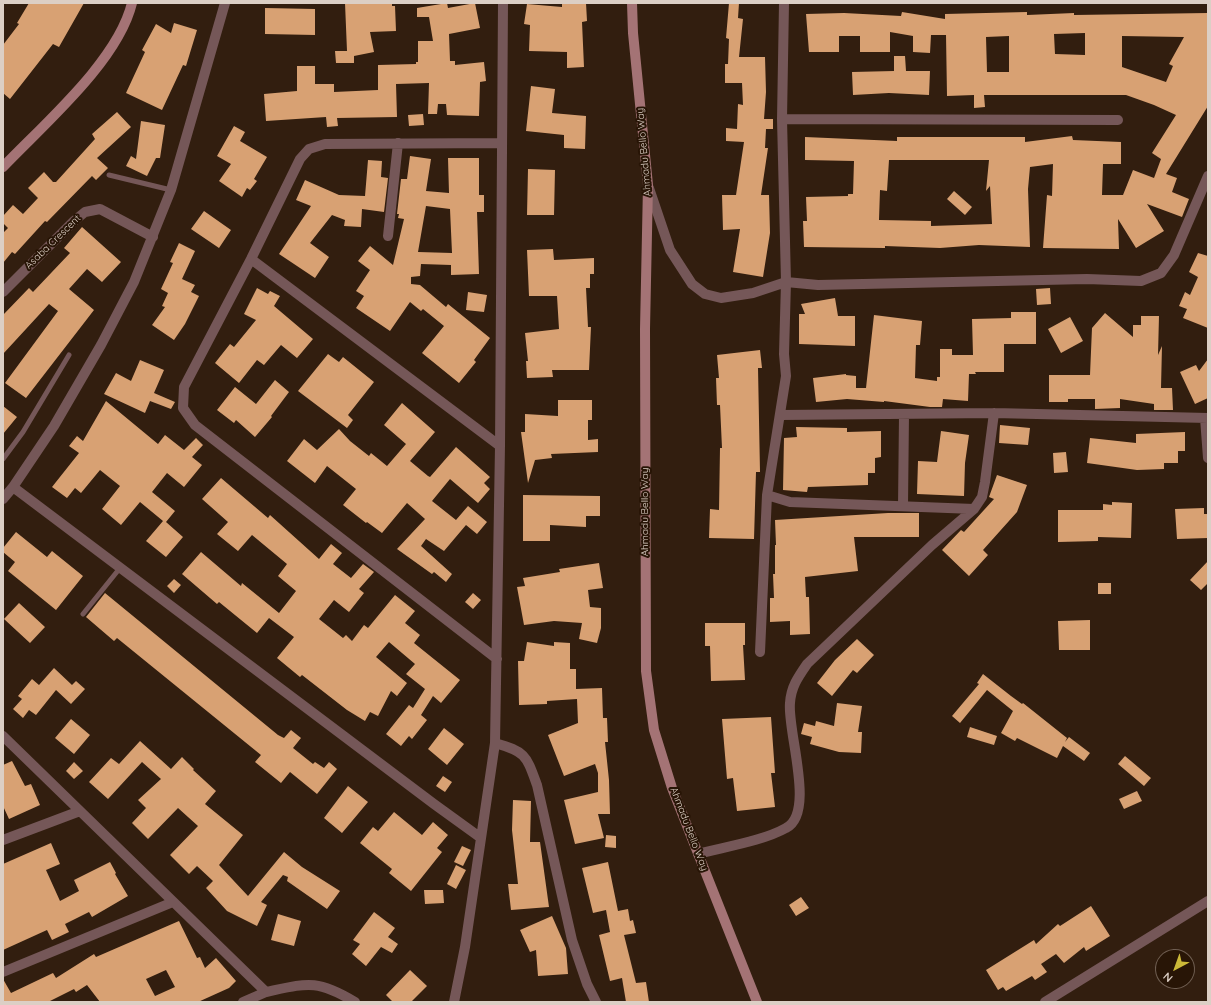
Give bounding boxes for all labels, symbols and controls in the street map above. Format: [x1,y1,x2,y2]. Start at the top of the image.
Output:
street label: Ahmadu Bello Way [634,107,654,197]
street label: Asaba Crescent [23,212,83,272]
street label: Ahmadu Bello Way [639,468,651,556]
street label: Ahmadu Bello Way [668,785,710,873]
north arrow [1155,949,1195,989]
text: N [1160,969,1175,985]

